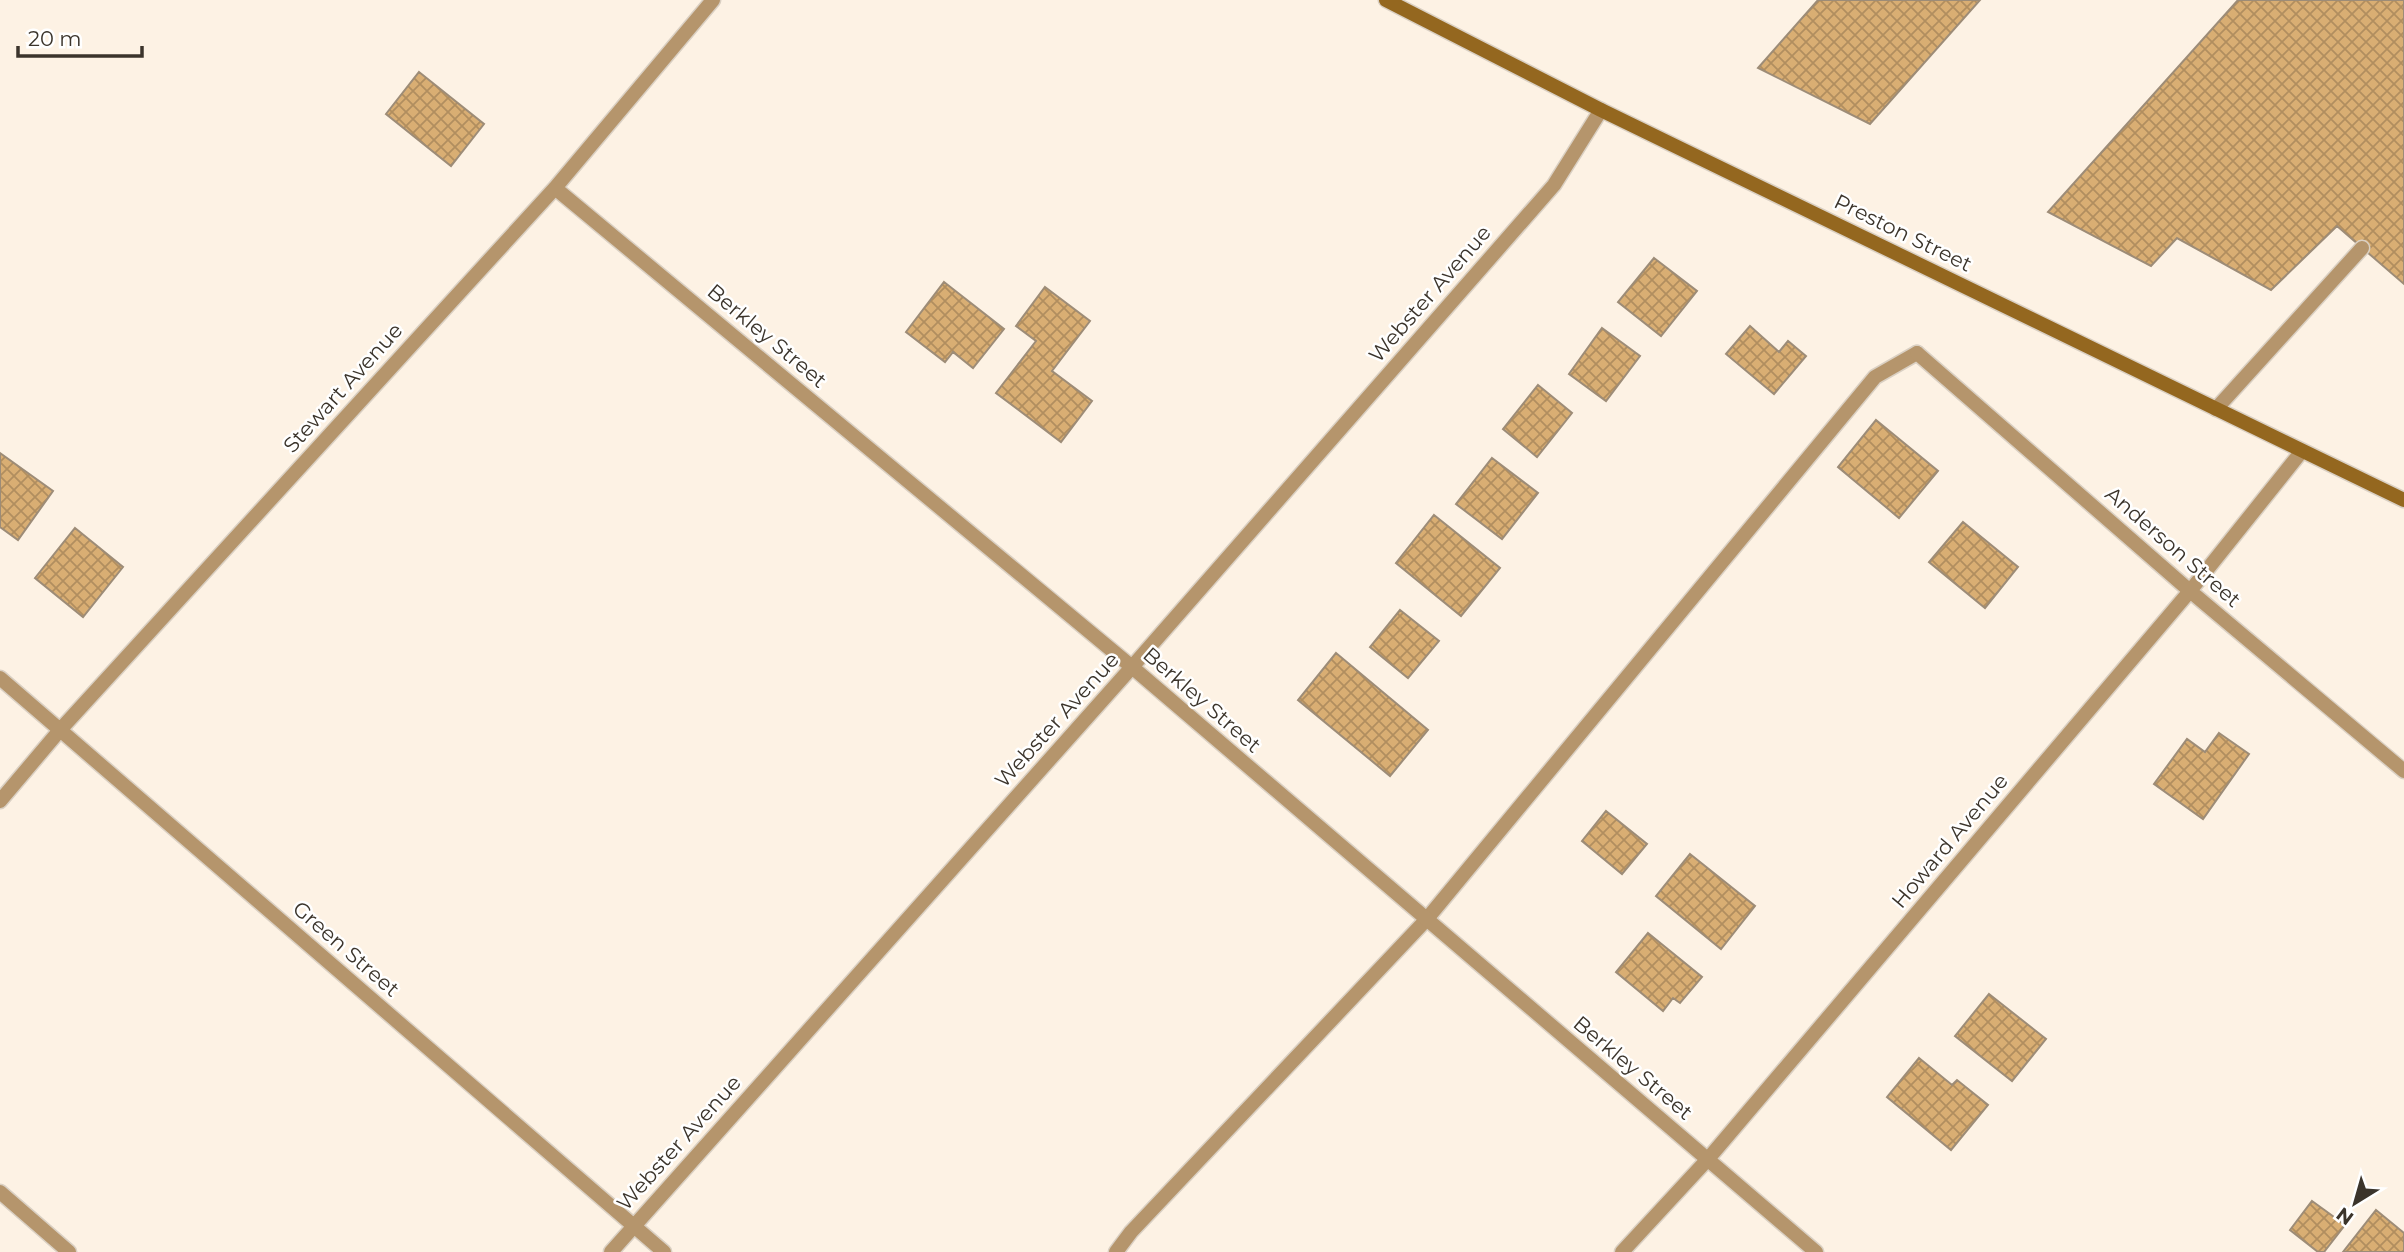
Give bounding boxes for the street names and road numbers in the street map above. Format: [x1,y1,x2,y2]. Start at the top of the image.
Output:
street label: Preston Street [1830,188,1976,277]
street label: Webster Avenue [1363,220,1496,367]
street label: Berkley Street [703,279,832,393]
street label: Stewart Avenue [278,318,407,458]
street label: Anderson Street [2101,481,2246,612]
street label: Berkley Street [1138,642,1266,758]
street label: Webster Avenue [989,647,1124,792]
street label: Howard Avenue [1886,768,2013,913]
street label: Green Street [288,896,405,1002]
street label: Berkley Street [1569,1011,1698,1125]
street label: Webster Avenue [611,1070,746,1215]

